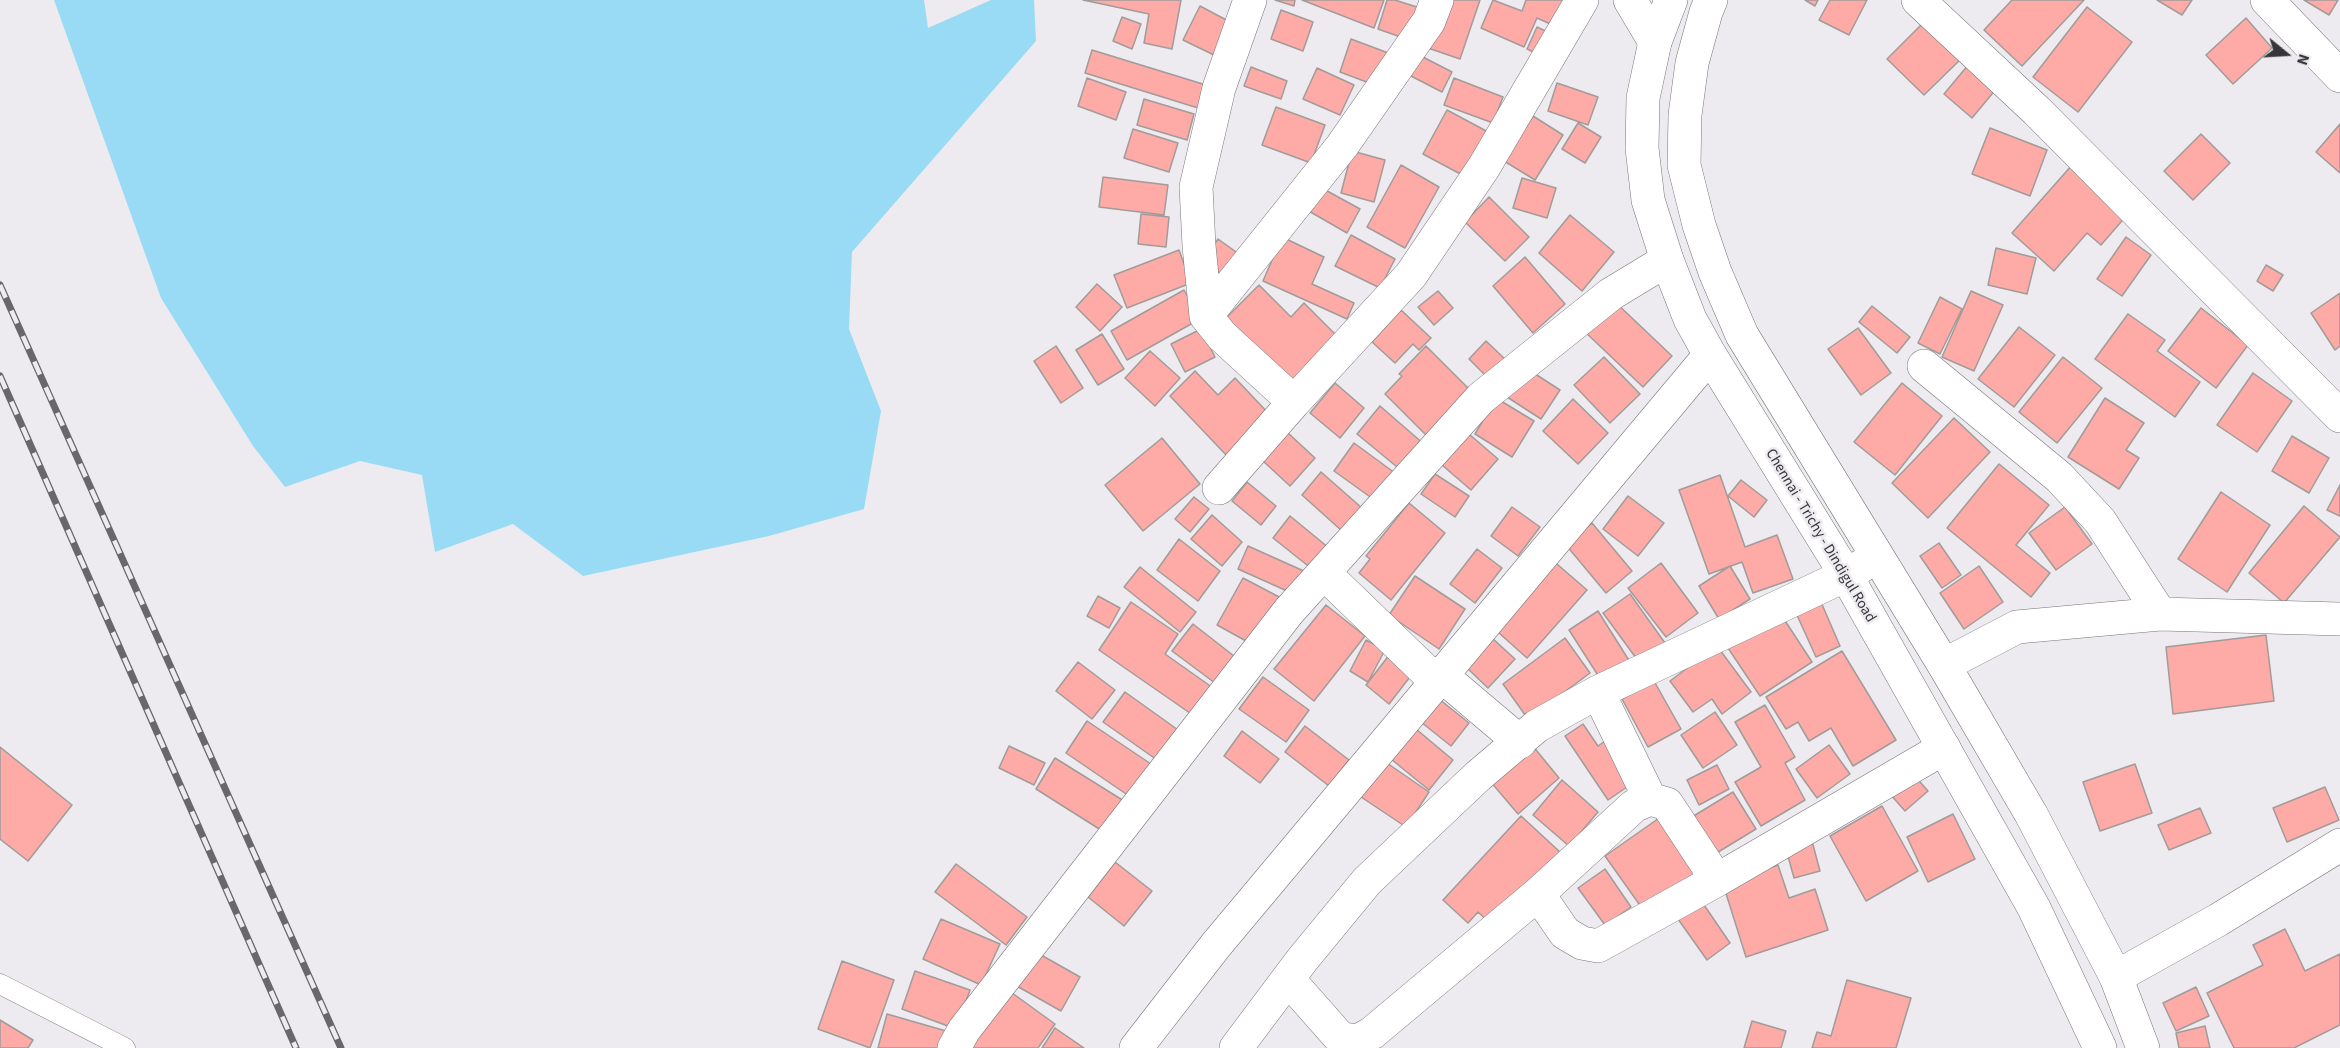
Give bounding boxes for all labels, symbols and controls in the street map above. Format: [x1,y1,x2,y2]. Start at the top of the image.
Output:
north arrow [2256,24,2316,84]
text: N [2291,51,2315,68]
street label: Chennai - Trichy - Dindigul Road [1761,446,1879,626]

